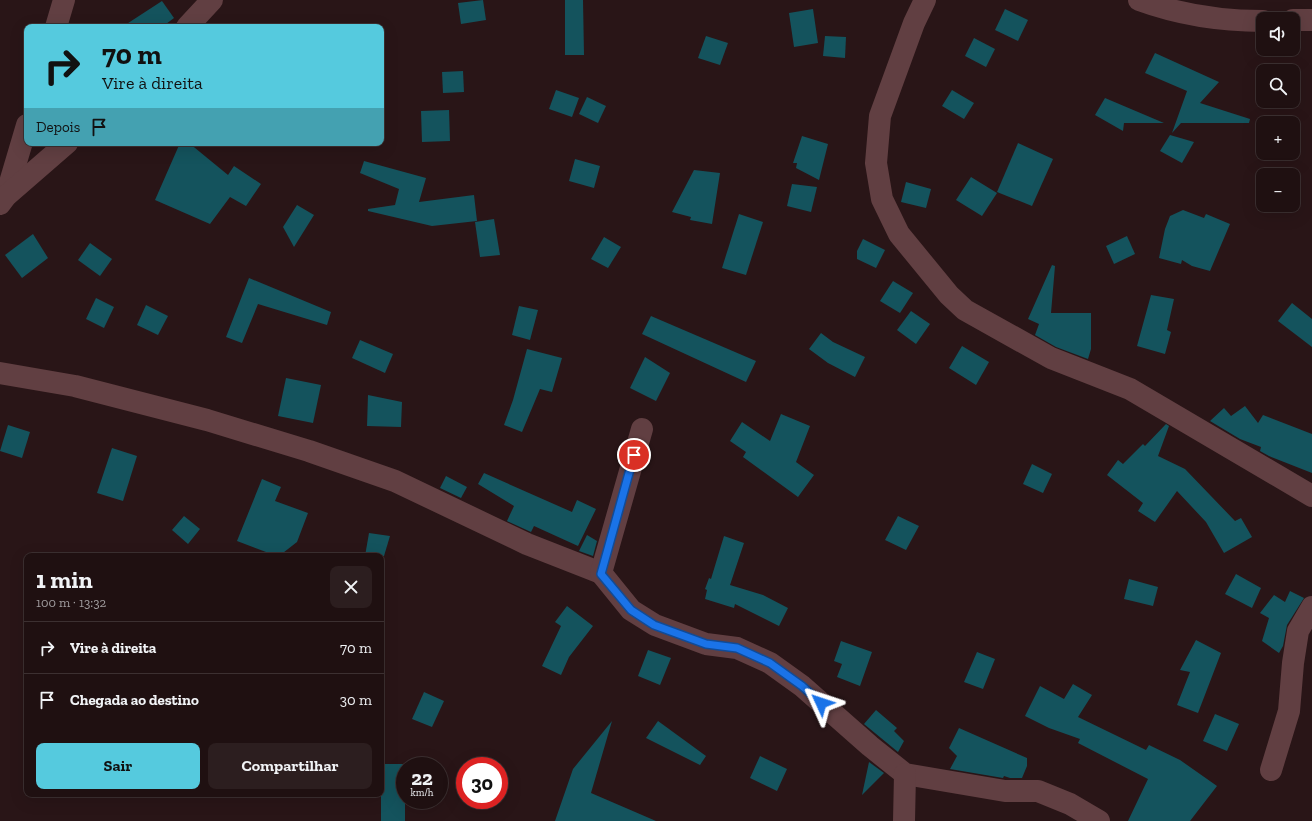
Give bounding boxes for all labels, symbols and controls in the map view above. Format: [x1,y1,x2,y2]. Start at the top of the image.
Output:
map controls [1256,12,1300,212]
button: sound [1256,12,1300,56]
text: 70 m [102,38,162,71]
icon: right [36,40,88,92]
button: search [1256,64,1300,108]
text: Vire à direita [102,72,203,94]
icon: arrive [88,116,110,138]
button: + [1256,116,1300,160]
text: Depois [36,118,80,136]
button: − [1256,168,1300,212]
pin [617,438,651,472]
icon: arrive [623,444,645,466]
text: 1 min [36,565,93,594]
button: close [330,566,372,608]
text: 100 m · 13:32 [36,595,106,610]
icon: right [36,637,58,659]
text: Vire à direita [70,639,156,657]
text: 70 m [340,639,372,657]
position arrow [800,682,842,724]
icon: arrive [36,689,58,711]
text: Chegada ao destino [70,691,199,709]
text: 30 m [340,691,372,709]
button: Sair [36,743,200,789]
button: Compartilhar [208,743,372,789]
speed limit sign: 30 [456,757,508,809]
text: 22 [411,766,433,790]
text: km/h [411,787,433,799]

